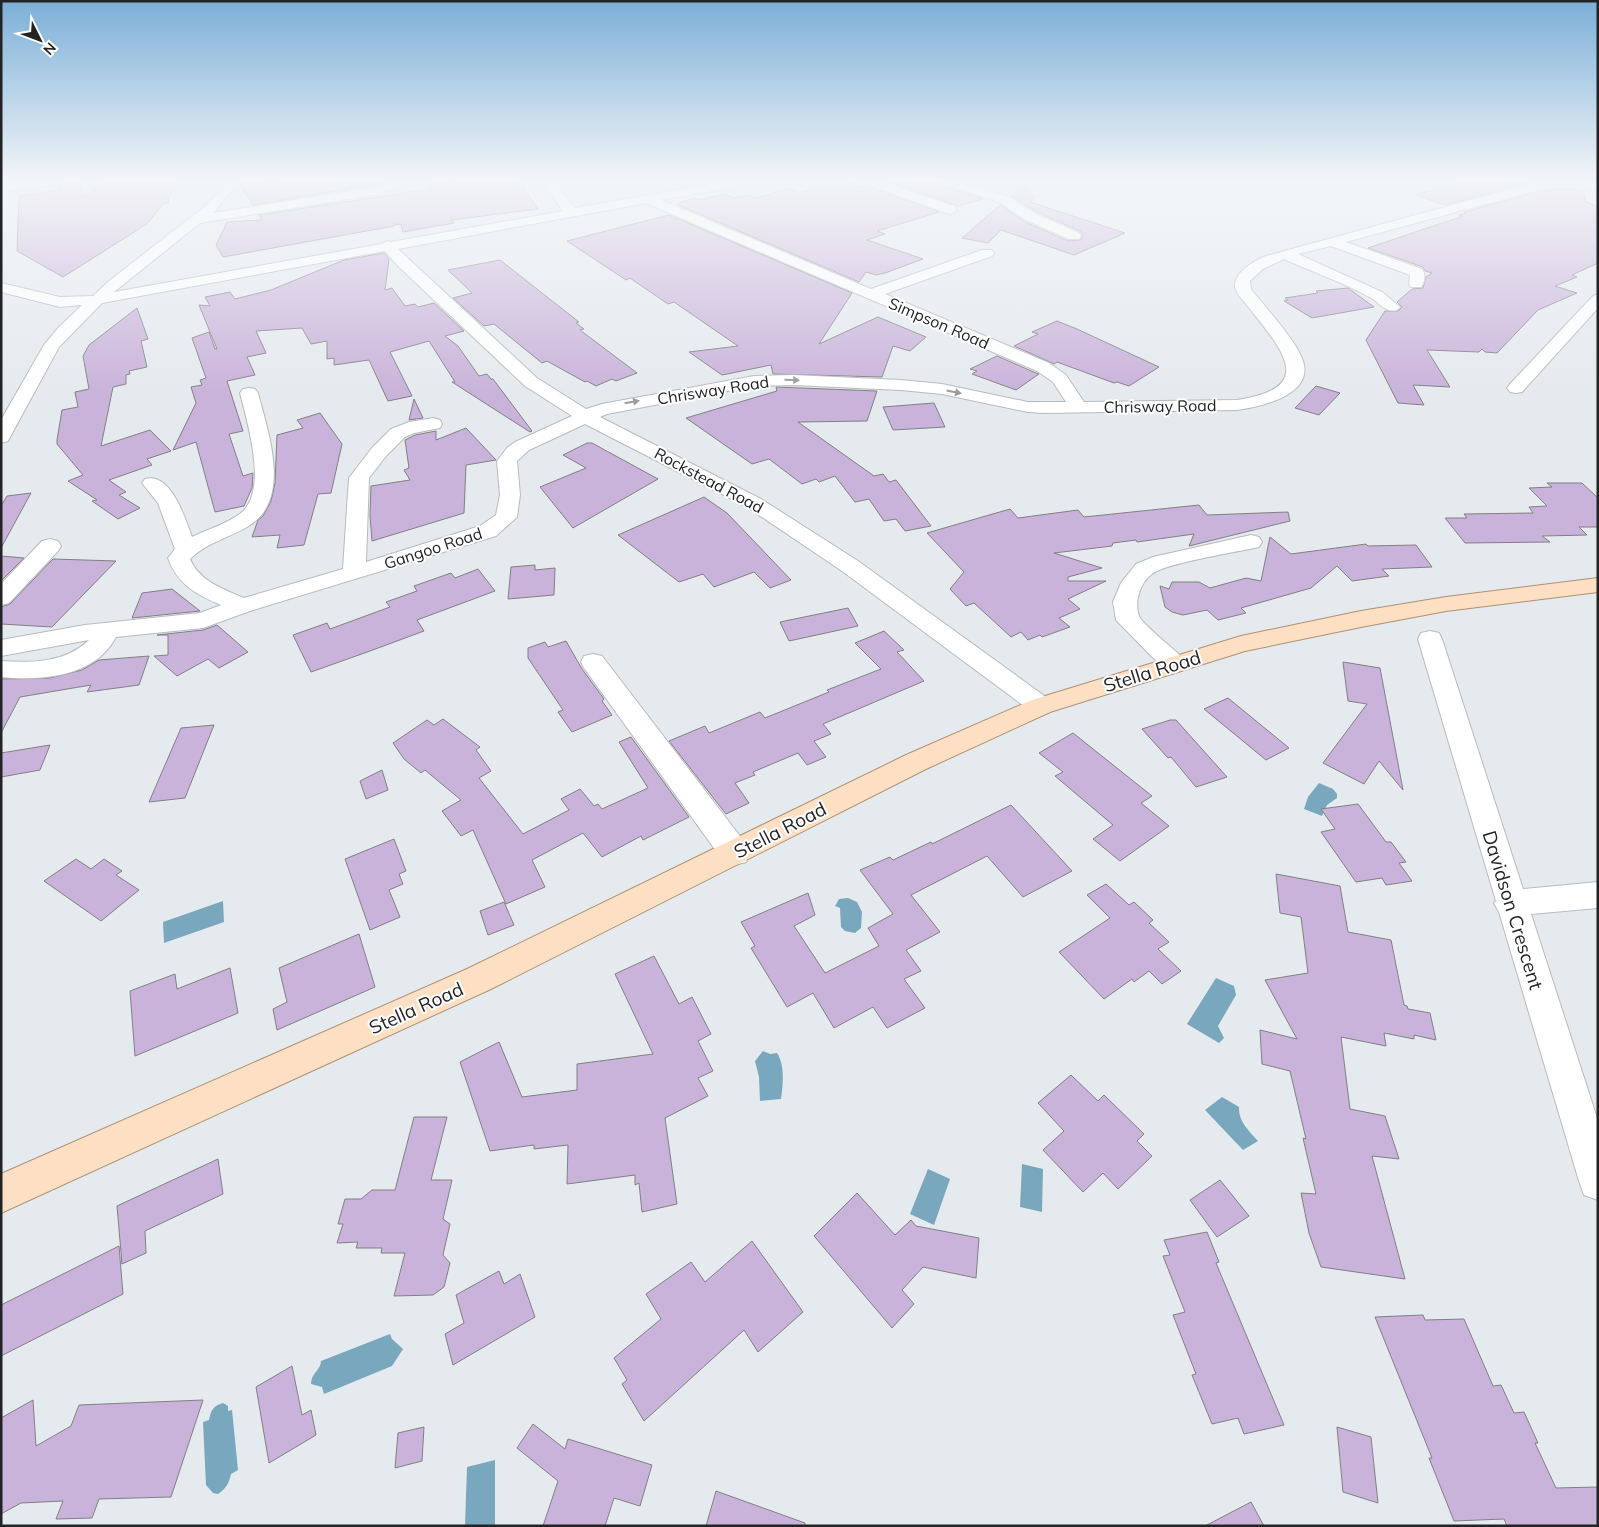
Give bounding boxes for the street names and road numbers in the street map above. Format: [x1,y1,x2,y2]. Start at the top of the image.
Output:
street label: Simpson Road [886,293,992,353]
street label: Chrisway Road [656,371,770,409]
street label: Chrisway Road [1103,395,1217,417]
street label: Rockstead Road [651,443,767,517]
street label: Gangoo Road [381,523,485,573]
street label: Stella Road [1100,645,1204,697]
street label: Stella Road [730,796,830,864]
street label: Davidson Crescent [1477,828,1549,993]
street label: Stella Road [365,977,467,1039]

